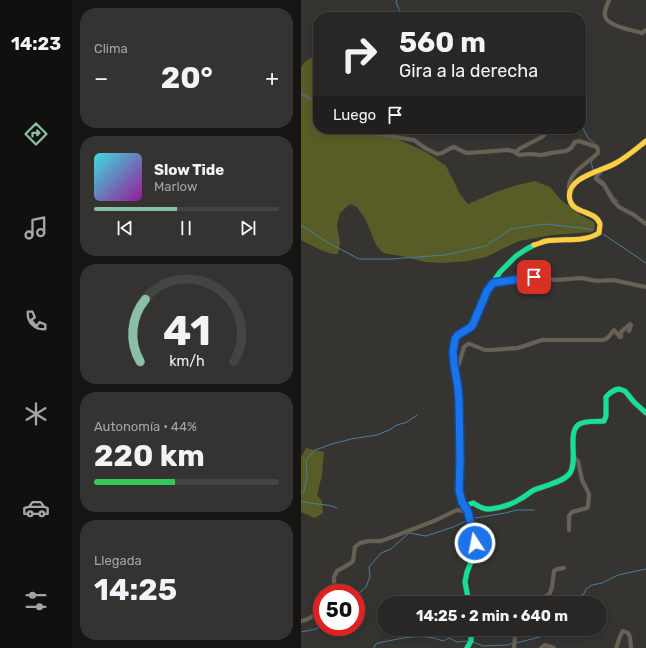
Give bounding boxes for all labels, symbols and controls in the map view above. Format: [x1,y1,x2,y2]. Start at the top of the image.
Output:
text: 560 m [399,26,486,59]
icon: right [333,28,385,80]
text: 14:23 [11,33,61,55]
text: Clima [94,41,128,56]
text: 20° [161,60,213,96]
text: Gira a la derecha [399,60,538,82]
text: − [94,65,108,92]
text: + [265,65,279,92]
icon: arrive [384,104,406,126]
text: Luego [333,106,376,124]
icon: directions [22,120,50,148]
text: Slow Tide [154,161,224,179]
text: Marlow [154,179,197,194]
icon: music [22,214,50,242]
icon: previous [114,217,136,239]
icon: pause [175,217,197,239]
icon: next [237,217,259,239]
pin [517,260,551,294]
icon: arrive [523,266,545,288]
text: 41 [162,306,211,355]
icon: phone [22,307,50,335]
text: km/h [169,353,204,370]
icon: climate [22,400,50,428]
text: Autonomía · 44% [94,419,197,434]
text: 220 km [94,438,205,474]
icon: car [22,494,50,522]
position arrow [454,522,496,564]
text: Llegada [94,553,142,568]
text: 14:25 [94,572,177,608]
speed limit sign: 50 [313,584,365,636]
icon: filters [22,587,50,615]
text: 14:25 · 2 min · 640 m [416,607,568,625]

